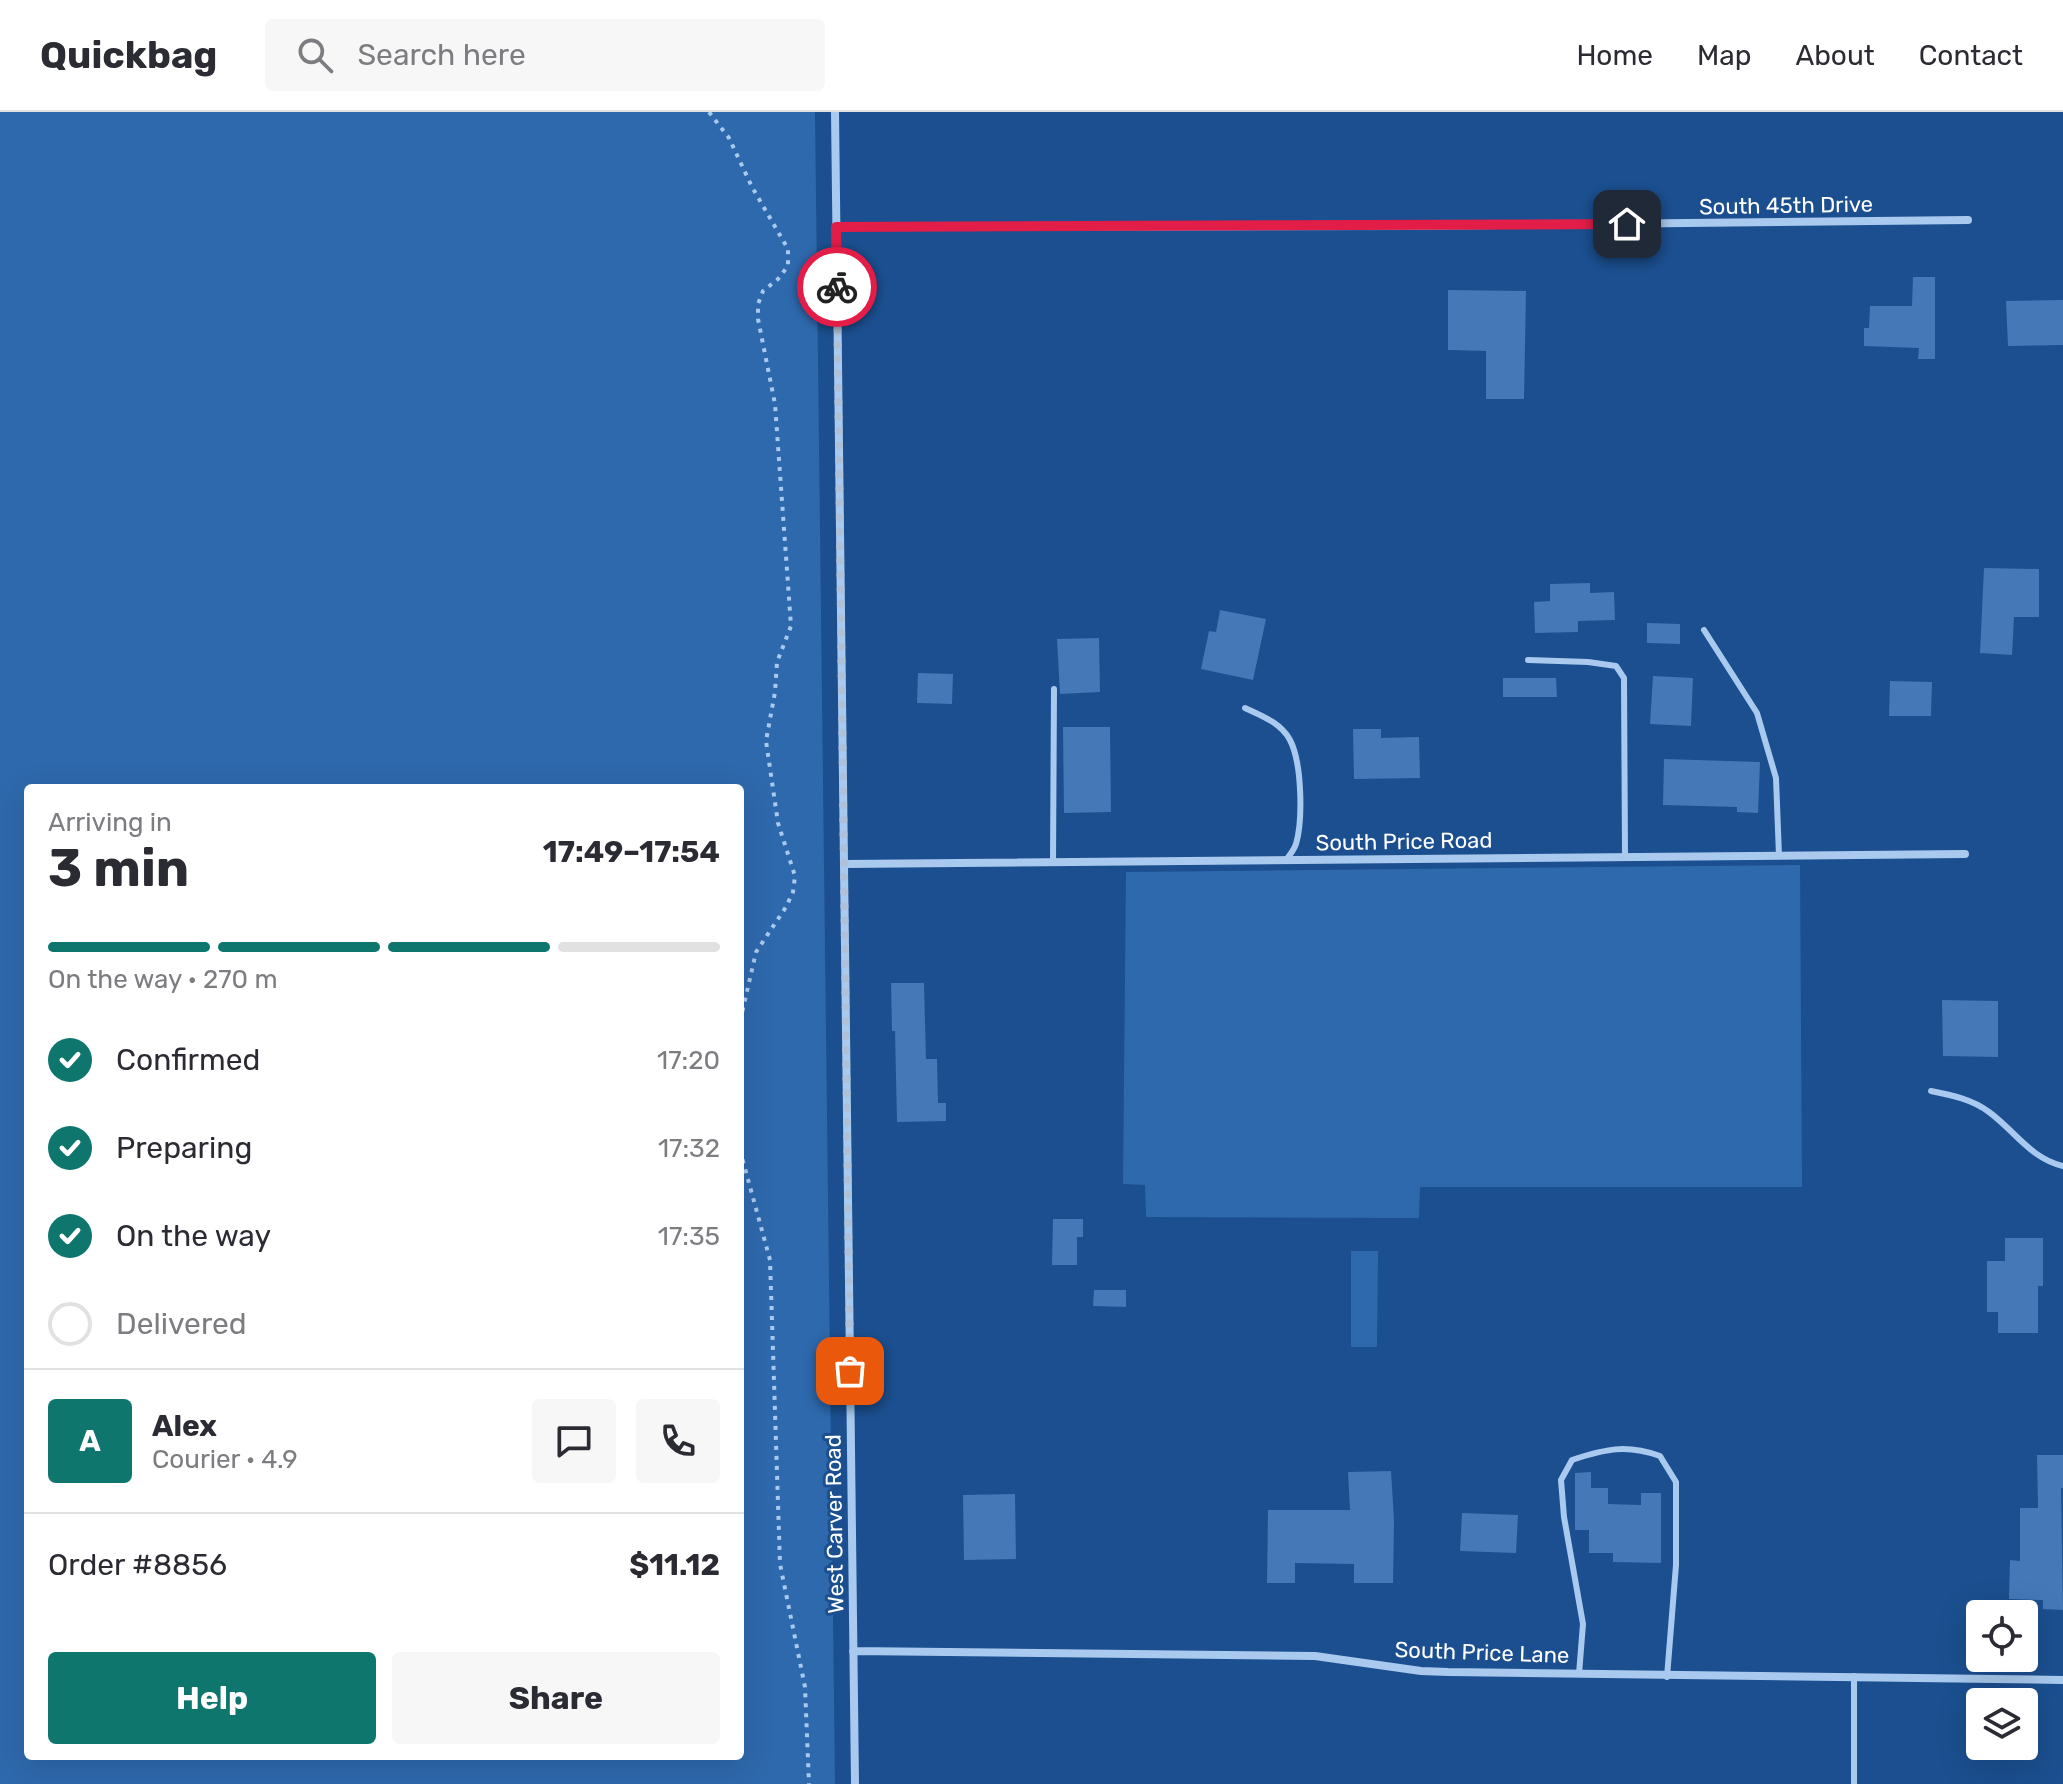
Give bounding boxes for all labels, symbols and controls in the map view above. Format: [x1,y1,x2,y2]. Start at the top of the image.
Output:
search box [265,19,825,91]
text: Quickbag [40,32,217,78]
icon: search [293,33,337,77]
text: Search here [357,37,526,73]
text: Home [1576,39,1653,72]
text: Map [1697,39,1751,72]
text: About [1795,39,1875,72]
text: Contact [1919,39,2023,72]
pin [1593,190,1661,258]
street label: South 45th Drive [1699,190,1873,221]
icon: home [1605,202,1649,246]
courier [797,247,877,327]
icon: bike [815,265,859,309]
text: Arriving in [48,807,172,838]
street label: South Price Road [1315,826,1493,857]
text: 17:49–17:54 [543,834,720,870]
text: 3 min [48,837,189,899]
text: On the way · 270 m [48,964,278,995]
icon: check [48,1038,92,1082]
text: Confirmed [116,1042,260,1078]
text: 17:20 [657,1045,720,1076]
icon: check [48,1126,92,1170]
text: Preparing [116,1130,252,1166]
text: 17:32 [658,1133,720,1164]
icon: check [48,1214,92,1258]
text: On the way [116,1218,271,1254]
text: 17:35 [658,1221,720,1252]
text: Delivered [116,1306,247,1342]
pin [816,1337,884,1405]
icon: bag [828,1349,872,1393]
button: chat [532,1399,616,1483]
button: phone [636,1399,720,1483]
text: Alex [152,1408,217,1444]
text: A [79,1423,101,1459]
street label: West Carver Road [819,1434,850,1614]
text: Courier · 4.9 [152,1444,298,1475]
text: Order #8856 [48,1547,227,1583]
text: $11.12 [629,1547,720,1583]
map controls [1966,1600,2038,1760]
button: locate [1966,1600,2038,1672]
street label: South Price Lane [1394,1636,1570,1669]
button: Help [48,1652,376,1744]
button: Share [392,1652,720,1744]
button: layers [1966,1688,2038,1760]

